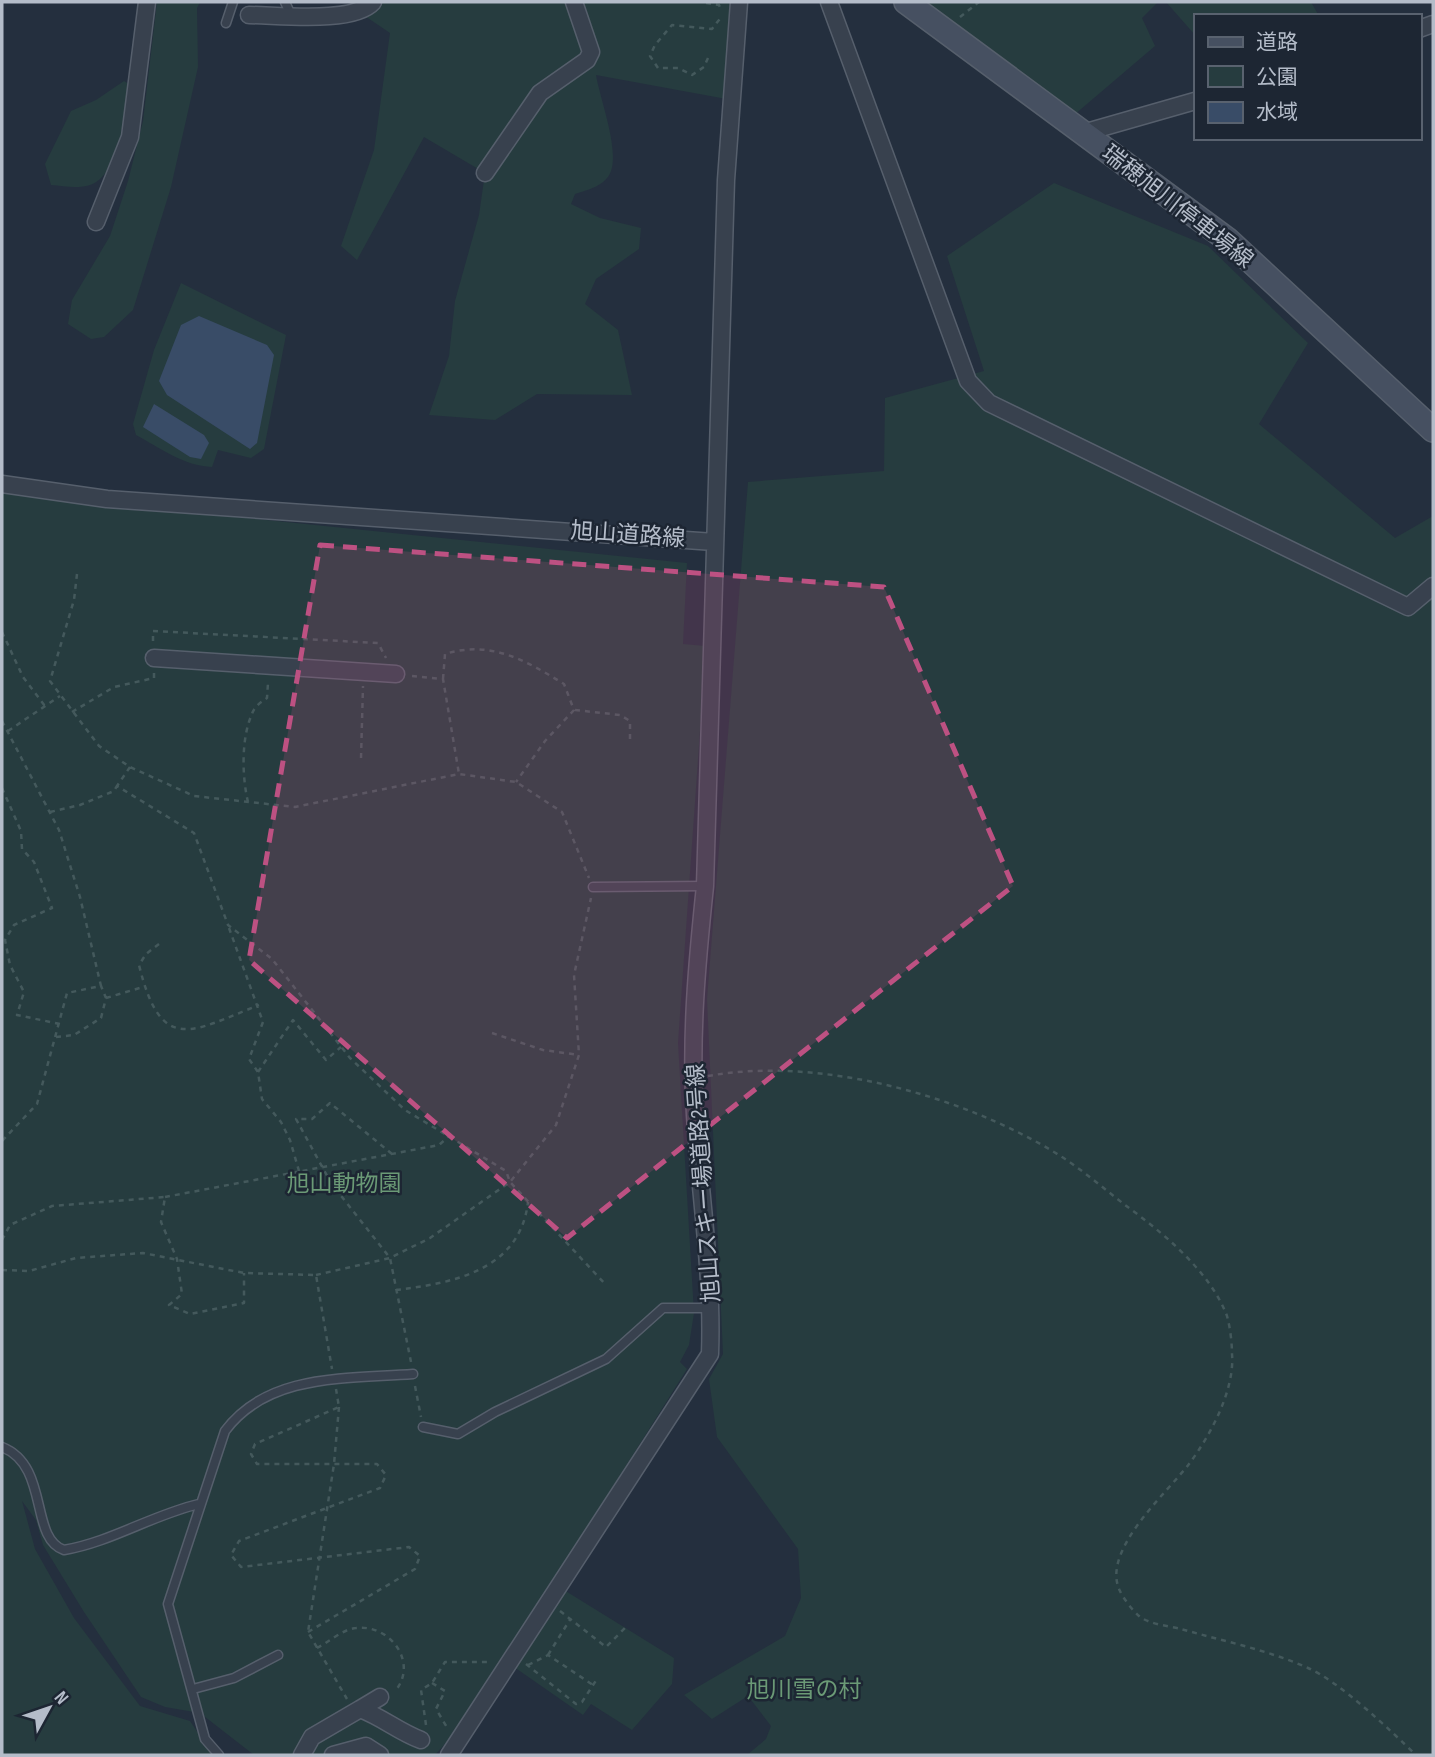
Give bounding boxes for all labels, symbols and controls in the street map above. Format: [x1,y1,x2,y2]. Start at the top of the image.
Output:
legend [1194,14,1421,140]
text: 道路 [1256,30,1298,55]
text: 公園 [1256,65,1298,90]
text: 水域 [1256,100,1298,125]
street label: 瑞穂旭川停車場線 [1096,139,1259,274]
street label: 旭山道路線 [570,517,686,553]
street label: 旭山スキー場道路2号線 [682,1063,726,1303]
park label: 旭山動物園 [287,1170,402,1198]
north arrow [14,1673,84,1743]
park label: 旭川雪の村 [747,1676,862,1704]
text: N [49,1687,73,1709]

